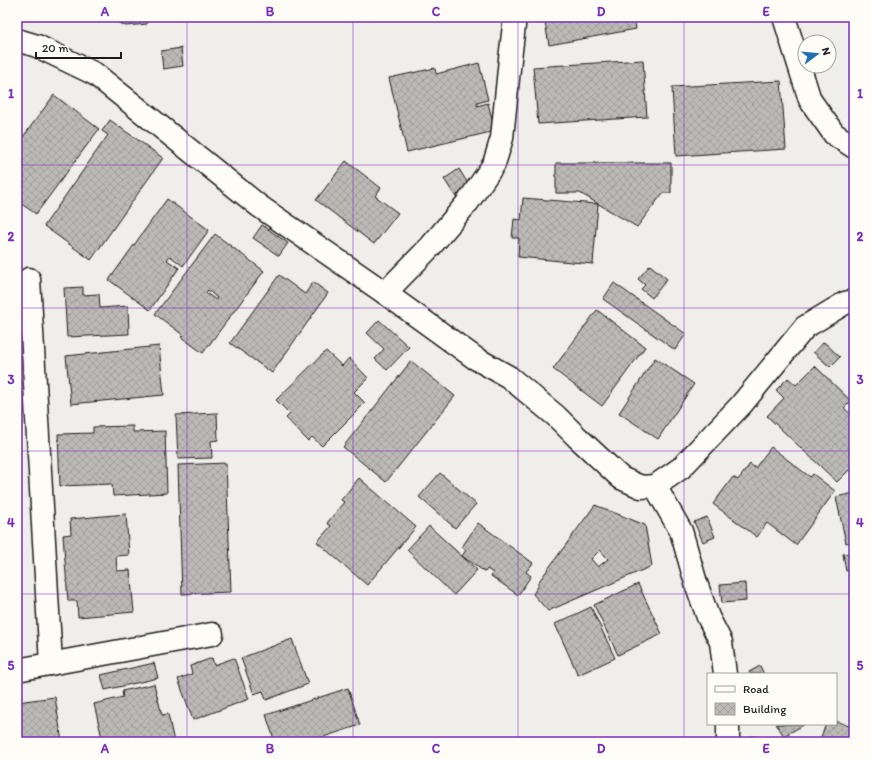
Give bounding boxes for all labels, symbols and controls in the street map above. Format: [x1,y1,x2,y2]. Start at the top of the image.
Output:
text: A [100,4,110,19]
text: B [266,4,275,19]
text: C [432,4,441,19]
text: D [597,4,606,19]
text: E [762,4,770,19]
scale bar [36,34,121,60]
north arrow [797,34,837,74]
text: 20 m [42,41,69,55]
text: N [819,46,833,57]
text: 1 [8,86,14,101]
text: 1 [857,86,863,101]
text: 2 [8,229,15,244]
text: 2 [857,229,864,244]
text: 3 [7,372,15,387]
text: 3 [856,372,864,387]
text: 4 [7,515,15,530]
text: 4 [856,515,864,530]
text: 5 [8,658,15,673]
text: 5 [857,658,864,673]
legend [707,673,837,725]
text: Road [743,682,769,696]
text: Building [743,702,787,716]
text: A [100,741,110,756]
text: B [266,741,275,756]
text: C [432,741,441,756]
text: D [597,741,606,756]
text: E [762,741,770,756]

